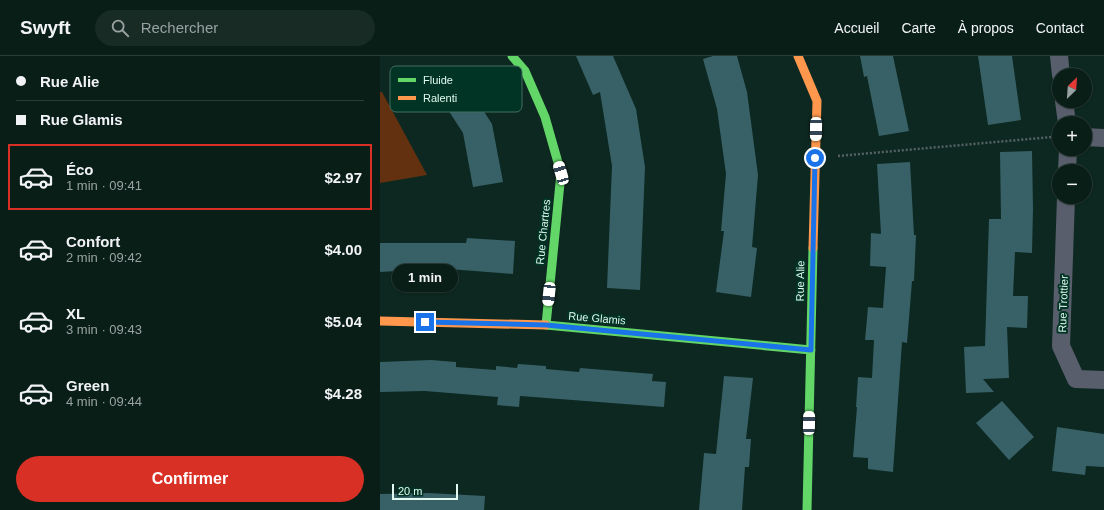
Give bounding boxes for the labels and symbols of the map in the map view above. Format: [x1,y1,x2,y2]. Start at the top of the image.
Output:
legend [390,66,522,112]
north arrow [1052,68,1092,108]
text: Fluide [423,74,453,86]
text: Ralenti [423,92,457,104]
car [810,117,822,141]
route start [806,149,824,167]
car [552,160,570,186]
street label: Rue Chartres [534,198,552,265]
street label: Rue Alie [794,260,806,302]
callout: 1 min [392,264,458,292]
street label: Rue Trottier [1056,275,1070,333]
car [542,281,556,307]
street label: Rue Glamis [568,310,627,327]
route end [416,313,434,331]
car [803,411,815,435]
scale bar [392,482,458,501]

